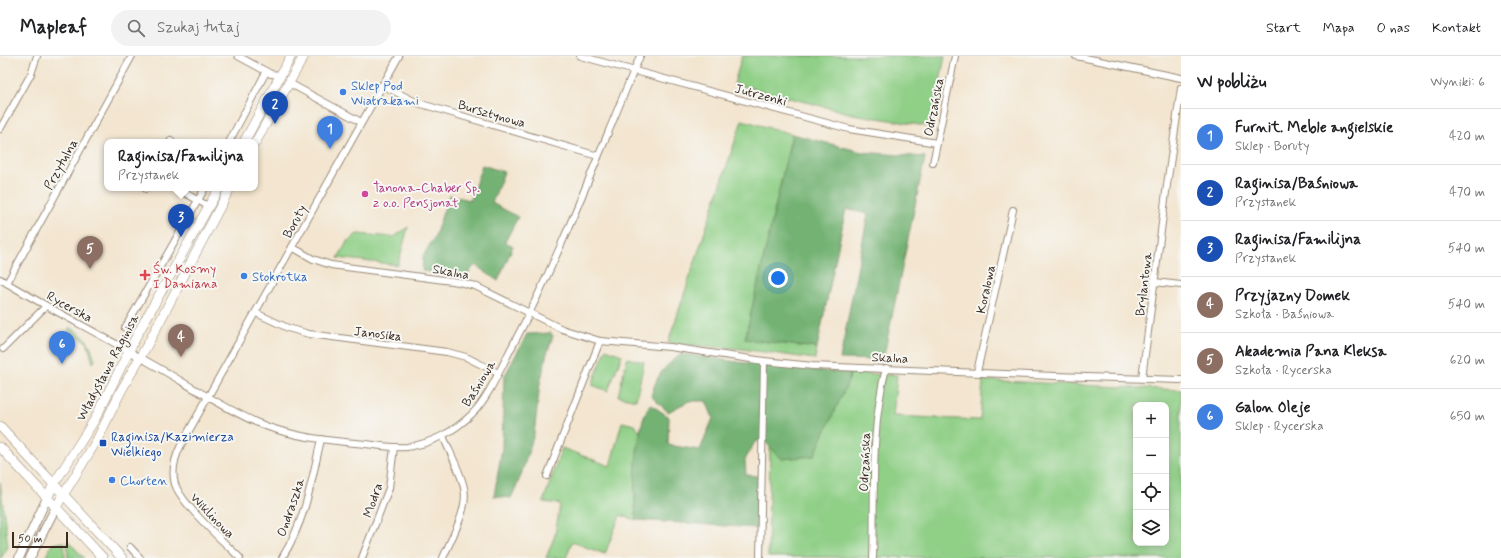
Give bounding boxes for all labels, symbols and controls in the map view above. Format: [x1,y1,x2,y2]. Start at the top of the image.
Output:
search box [111,10,391,46]
text: Mapleaf [20,15,87,40]
icon: search [125,17,147,39]
text: Szukaj tutaj [157,18,240,38]
text: Start [1266,19,1301,37]
text: Mapa [1323,19,1355,37]
text: O nas [1377,19,1410,37]
text: Kontakt [1432,19,1481,37]
text: W pobliżu [1197,71,1266,93]
text: Wyniki: 6 [1430,74,1485,91]
street label: Odrzańska [920,76,949,138]
place label: Sklep Pod Wiatrakami [351,78,419,110]
street label: Jutrzenki [733,80,789,111]
marker: Sklep Pod Wiatrakami [338,87,348,97]
pin: 2 [262,91,288,124]
street label: Bursztynowa [456,97,527,132]
pin: 1 [317,116,343,149]
text: Furnit. Meble angielskie [1235,118,1393,138]
text: 1 [1207,128,1213,145]
text: 420 m [1449,128,1485,145]
street label: Przytulna [40,136,82,193]
text: Sklep · Boruty [1235,138,1309,155]
popup [104,139,258,191]
text: Raginisa/Familijna [118,147,244,167]
text: Przystanek [118,167,179,184]
text: Raginisa/Baśniowa [1235,174,1358,194]
place label: Tanona-Chaber Sp. z o.o. Pensjonat [373,180,480,212]
text: 2 [1207,184,1213,201]
text: 470 m [1449,184,1485,201]
marker: Tanona-Chaber Sp. z o.o. Pensjonat [360,189,370,199]
text: Przystanek [1235,194,1296,211]
street label: Boruty [279,202,311,241]
pin: 3 [168,204,194,237]
text: Raginisa/Familijna [1235,230,1361,250]
pin: 5 [77,236,103,269]
text: 3 [1207,240,1213,257]
text: 540 m [1448,240,1485,257]
text: Przystanek [1235,250,1296,267]
street label: Brylantowa [1132,251,1157,317]
place label: Św. Kosmy I Damiana [153,260,217,293]
street label: Skalna [431,261,470,284]
street label: Koralowa [973,263,1000,315]
your location [768,268,788,288]
place label: Stokrotka [252,269,308,286]
marker: Św. Kosmy I Damiana [140,270,150,280]
marker: Stokrotka [239,271,249,281]
text: Przyjazny Domek [1235,286,1350,306]
street label: Rycerska [43,288,95,327]
text: 4 [1206,296,1214,313]
text: 540 m [1448,296,1485,313]
text: Szkoła · Baśniowa [1235,306,1334,323]
street label: Władysława Raginisa [73,311,145,424]
street label: Janosika [353,323,403,346]
pin: 4 [168,324,194,357]
pin: 6 [49,331,75,364]
text: Akademia Pana Kleksa [1235,342,1387,362]
street label: Skalna [871,349,909,368]
text: 5 [1206,352,1214,369]
text: 620 m [1450,352,1485,369]
street label: Baśniowa [458,357,500,410]
text: Szkoła · Rycerska [1235,362,1332,379]
text: Galon Oleje [1235,398,1311,418]
map controls [1133,402,1169,546]
button: + [1133,402,1169,438]
text: 6 [1207,408,1213,425]
text: 650 m [1450,408,1485,425]
text: Sklep · Rycerska [1235,418,1324,435]
place label: Raginisa/Kazimierza Wielkiego [111,429,234,461]
street label: Odrzańska [856,432,875,492]
marker: Raginisa/Kazimierza Wielkiego [98,438,108,448]
button: − [1133,438,1169,474]
place label: Chorten [120,473,168,490]
button: locate [1133,474,1169,510]
marker: Chorten [107,475,117,485]
street label: Ondraszka [273,476,309,539]
street label: Modra [360,481,387,520]
street label: Wiklinowa [186,490,238,542]
button: layers [1133,510,1169,546]
scale bar [12,530,68,549]
text: 50 m [18,532,43,546]

